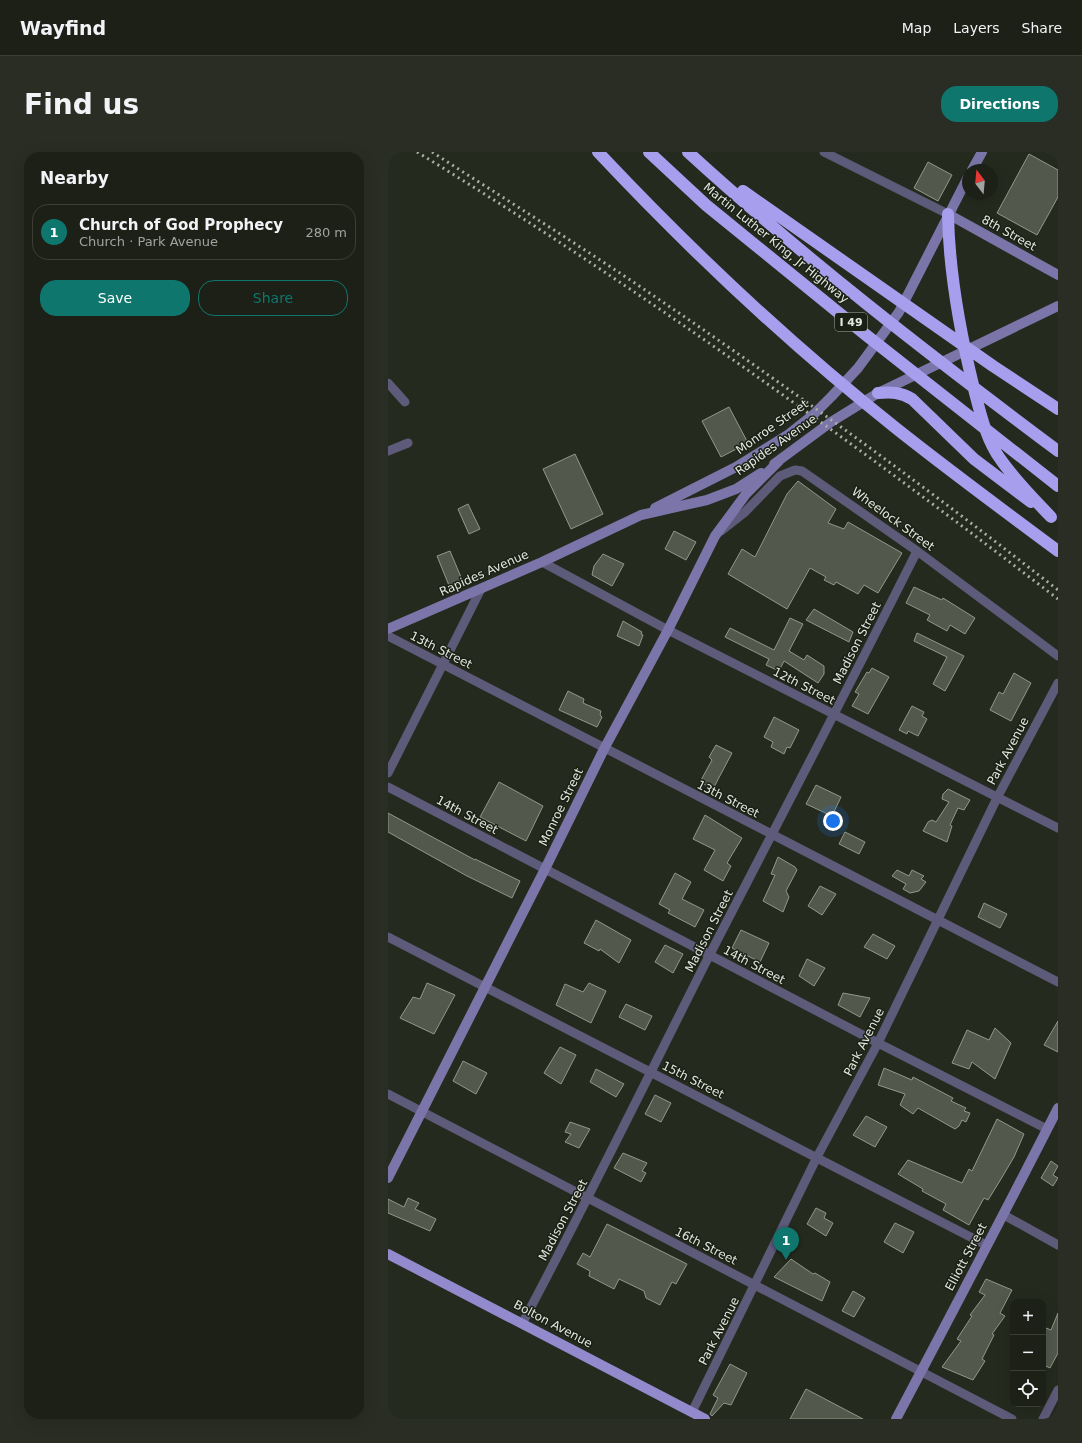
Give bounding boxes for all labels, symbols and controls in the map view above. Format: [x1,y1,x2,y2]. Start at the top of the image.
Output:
text: Wayfind [20,17,106,39]
text: Map [902,20,931,36]
text: Layers [953,20,1000,36]
text: Share [1022,20,1062,36]
button: Directions [941,86,1058,122]
text: Find us [24,88,139,121]
north arrow [962,164,998,200]
text: Nearby [40,168,109,188]
street label: Martin Luther King, Jr Highway [701,180,851,306]
street label: 8th Street [979,212,1039,254]
text: Church of God Prophecy [79,216,283,234]
text: 1 [49,225,59,240]
text: 280 m [305,225,347,240]
text: Church · Park Avenue [79,234,218,249]
button: Save [40,280,190,316]
button: Share [198,280,348,316]
road number: I 49 [835,313,867,331]
street label: Monroe Street [733,397,811,457]
street label: Rapides Avenue [733,412,819,478]
street label: Wheelock Street [849,484,937,554]
street label: Rapides Avenue [437,547,531,599]
street label: Madison Street [830,599,884,686]
street label: 13th Street [408,628,475,672]
street label: 12th Street [771,664,838,708]
street label: Park Avenue [984,715,1032,787]
street label: Monroe Street [536,765,586,848]
street label: 13th Street [695,777,762,821]
street label: 14th Street [434,793,501,837]
your location [823,811,843,831]
street label: Madison Street [682,887,736,974]
street label: 14th Street [721,943,788,987]
street label: Park Avenue [841,1006,887,1078]
street label: 15th Street [660,1058,727,1102]
street label: Madison Street [536,1177,590,1263]
street label: Elliott Street [942,1221,990,1293]
street label: 16th Street [673,1224,740,1268]
pin: 1 [773,1227,799,1260]
street label: Park Avenue [696,1295,742,1367]
street label: Bolton Avenue [511,1297,595,1351]
map controls [1010,1299,1046,1407]
button: + [1010,1299,1046,1335]
button: − [1010,1335,1046,1371]
button: locate [1010,1371,1046,1407]

